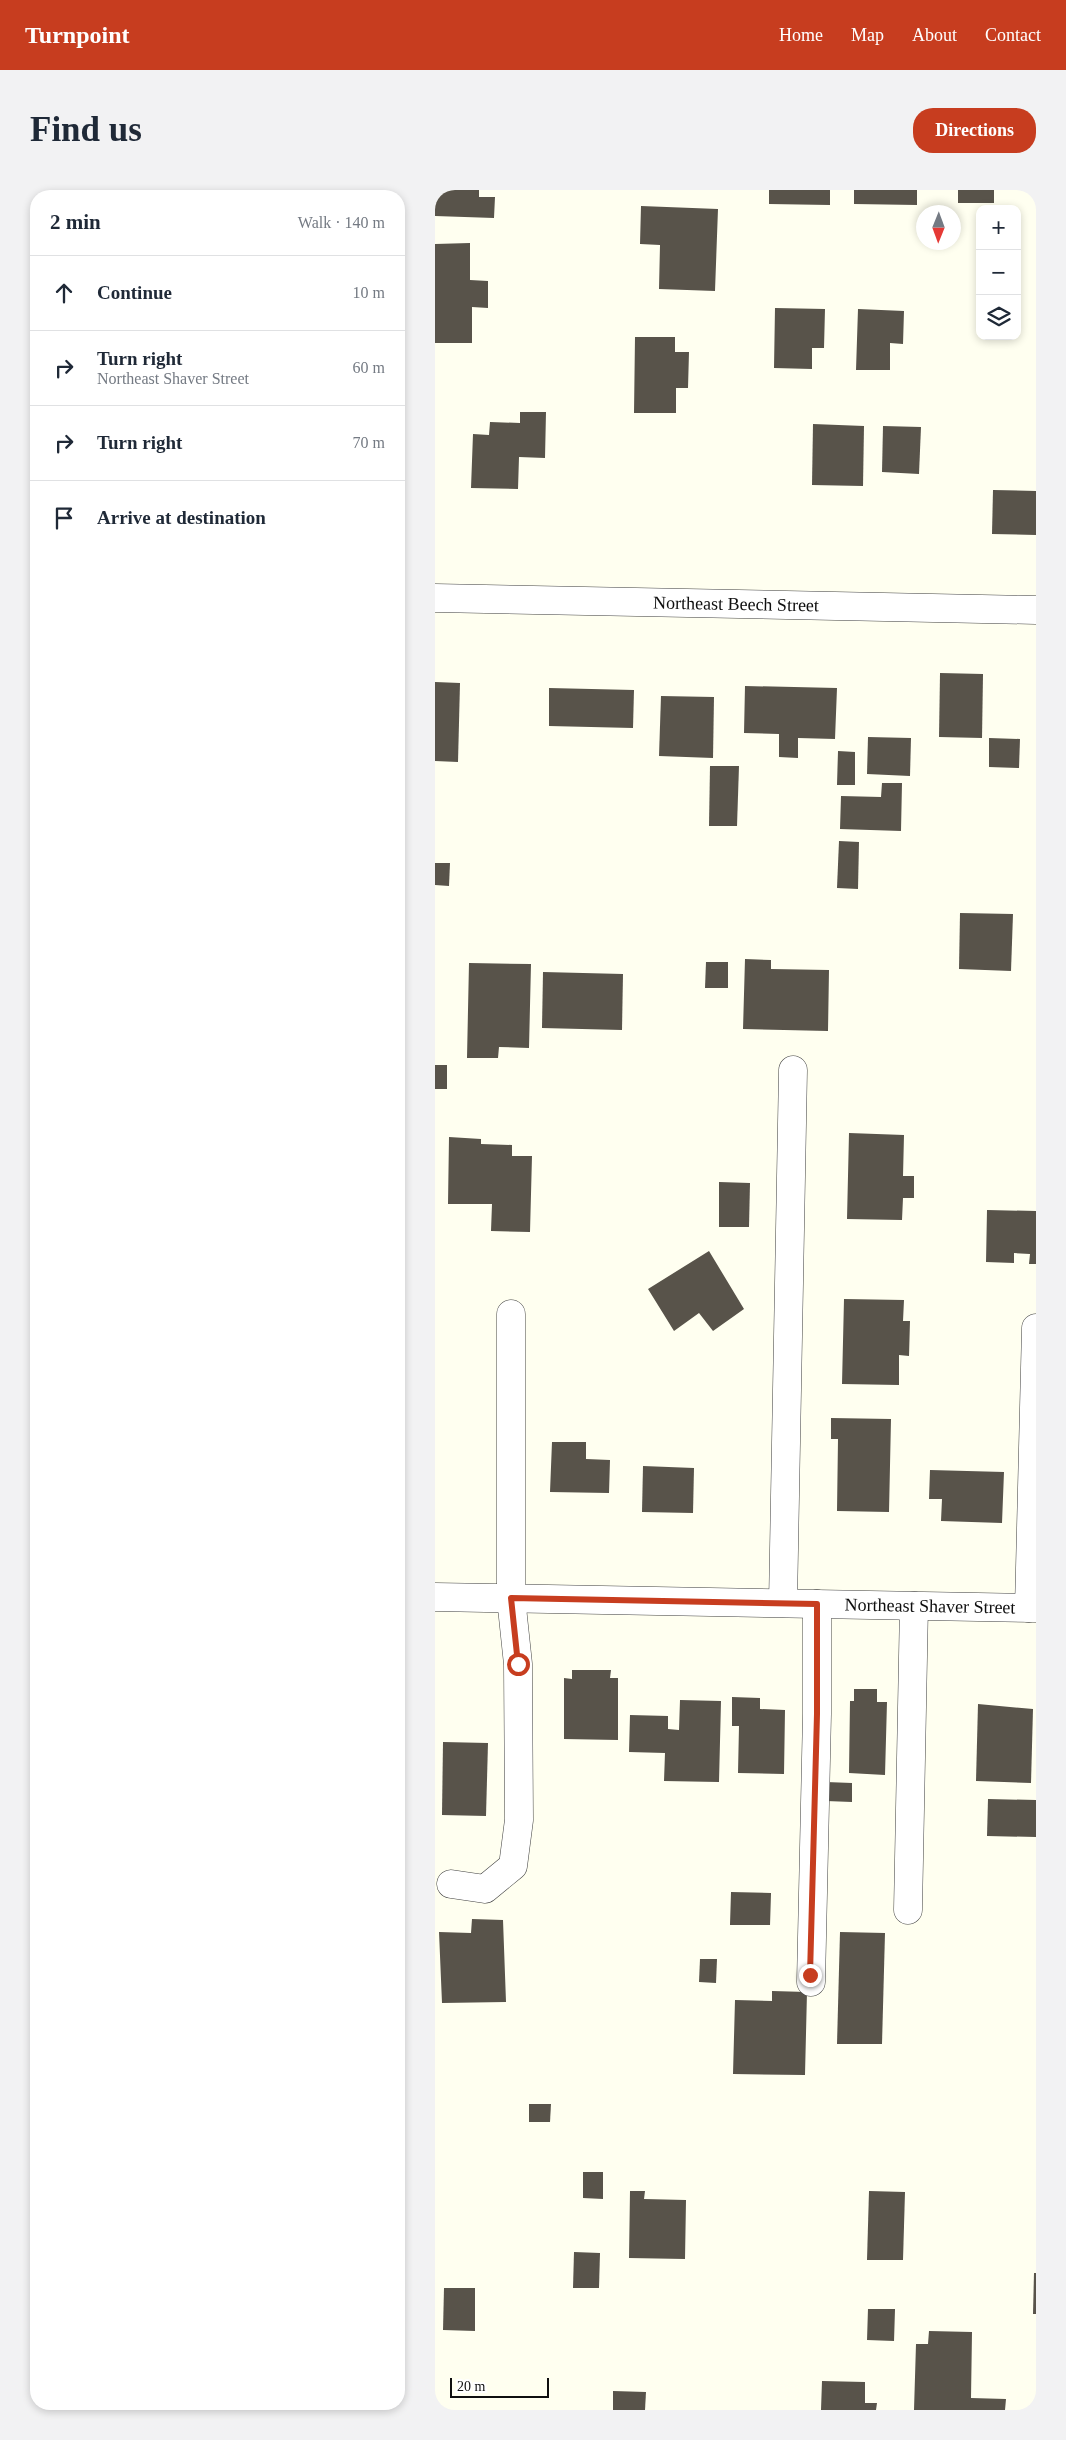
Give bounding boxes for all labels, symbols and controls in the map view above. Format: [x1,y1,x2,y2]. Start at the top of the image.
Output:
text: Turnpoint [25,22,130,48]
text: Home [779,25,823,45]
text: Map [851,25,884,45]
text: About [912,25,957,45]
text: Contact [985,25,1041,45]
button: Directions [913,108,1036,153]
text: Find us [30,110,142,149]
north arrow [916,205,961,250]
map controls [976,205,1021,340]
button: + [976,205,1021,250]
text: 2 min [50,210,101,234]
text: Walk · 140 m [298,214,385,231]
button: − [976,250,1021,295]
icon: ahead [50,279,78,307]
text: Continue [97,282,172,303]
text: 10 m [353,284,385,301]
button: layers [976,295,1021,340]
text: Turn right [97,348,182,369]
icon: right [50,354,78,382]
text: 60 m [353,359,385,376]
text: Northeast Shaver Street [97,370,249,387]
icon: right [50,429,78,457]
text: Turn right [97,432,182,453]
text: 70 m [353,434,385,451]
icon: arrive [50,504,78,532]
text: Arrive at destination [97,507,266,528]
street label: Northeast Beech Street [653,593,819,615]
street label: Northeast Shaver Street [844,1595,1016,1617]
route start [507,1653,530,1676]
route end [799,1964,822,1987]
scale bar [450,2375,549,2398]
text: 20 m [457,2379,485,2394]

